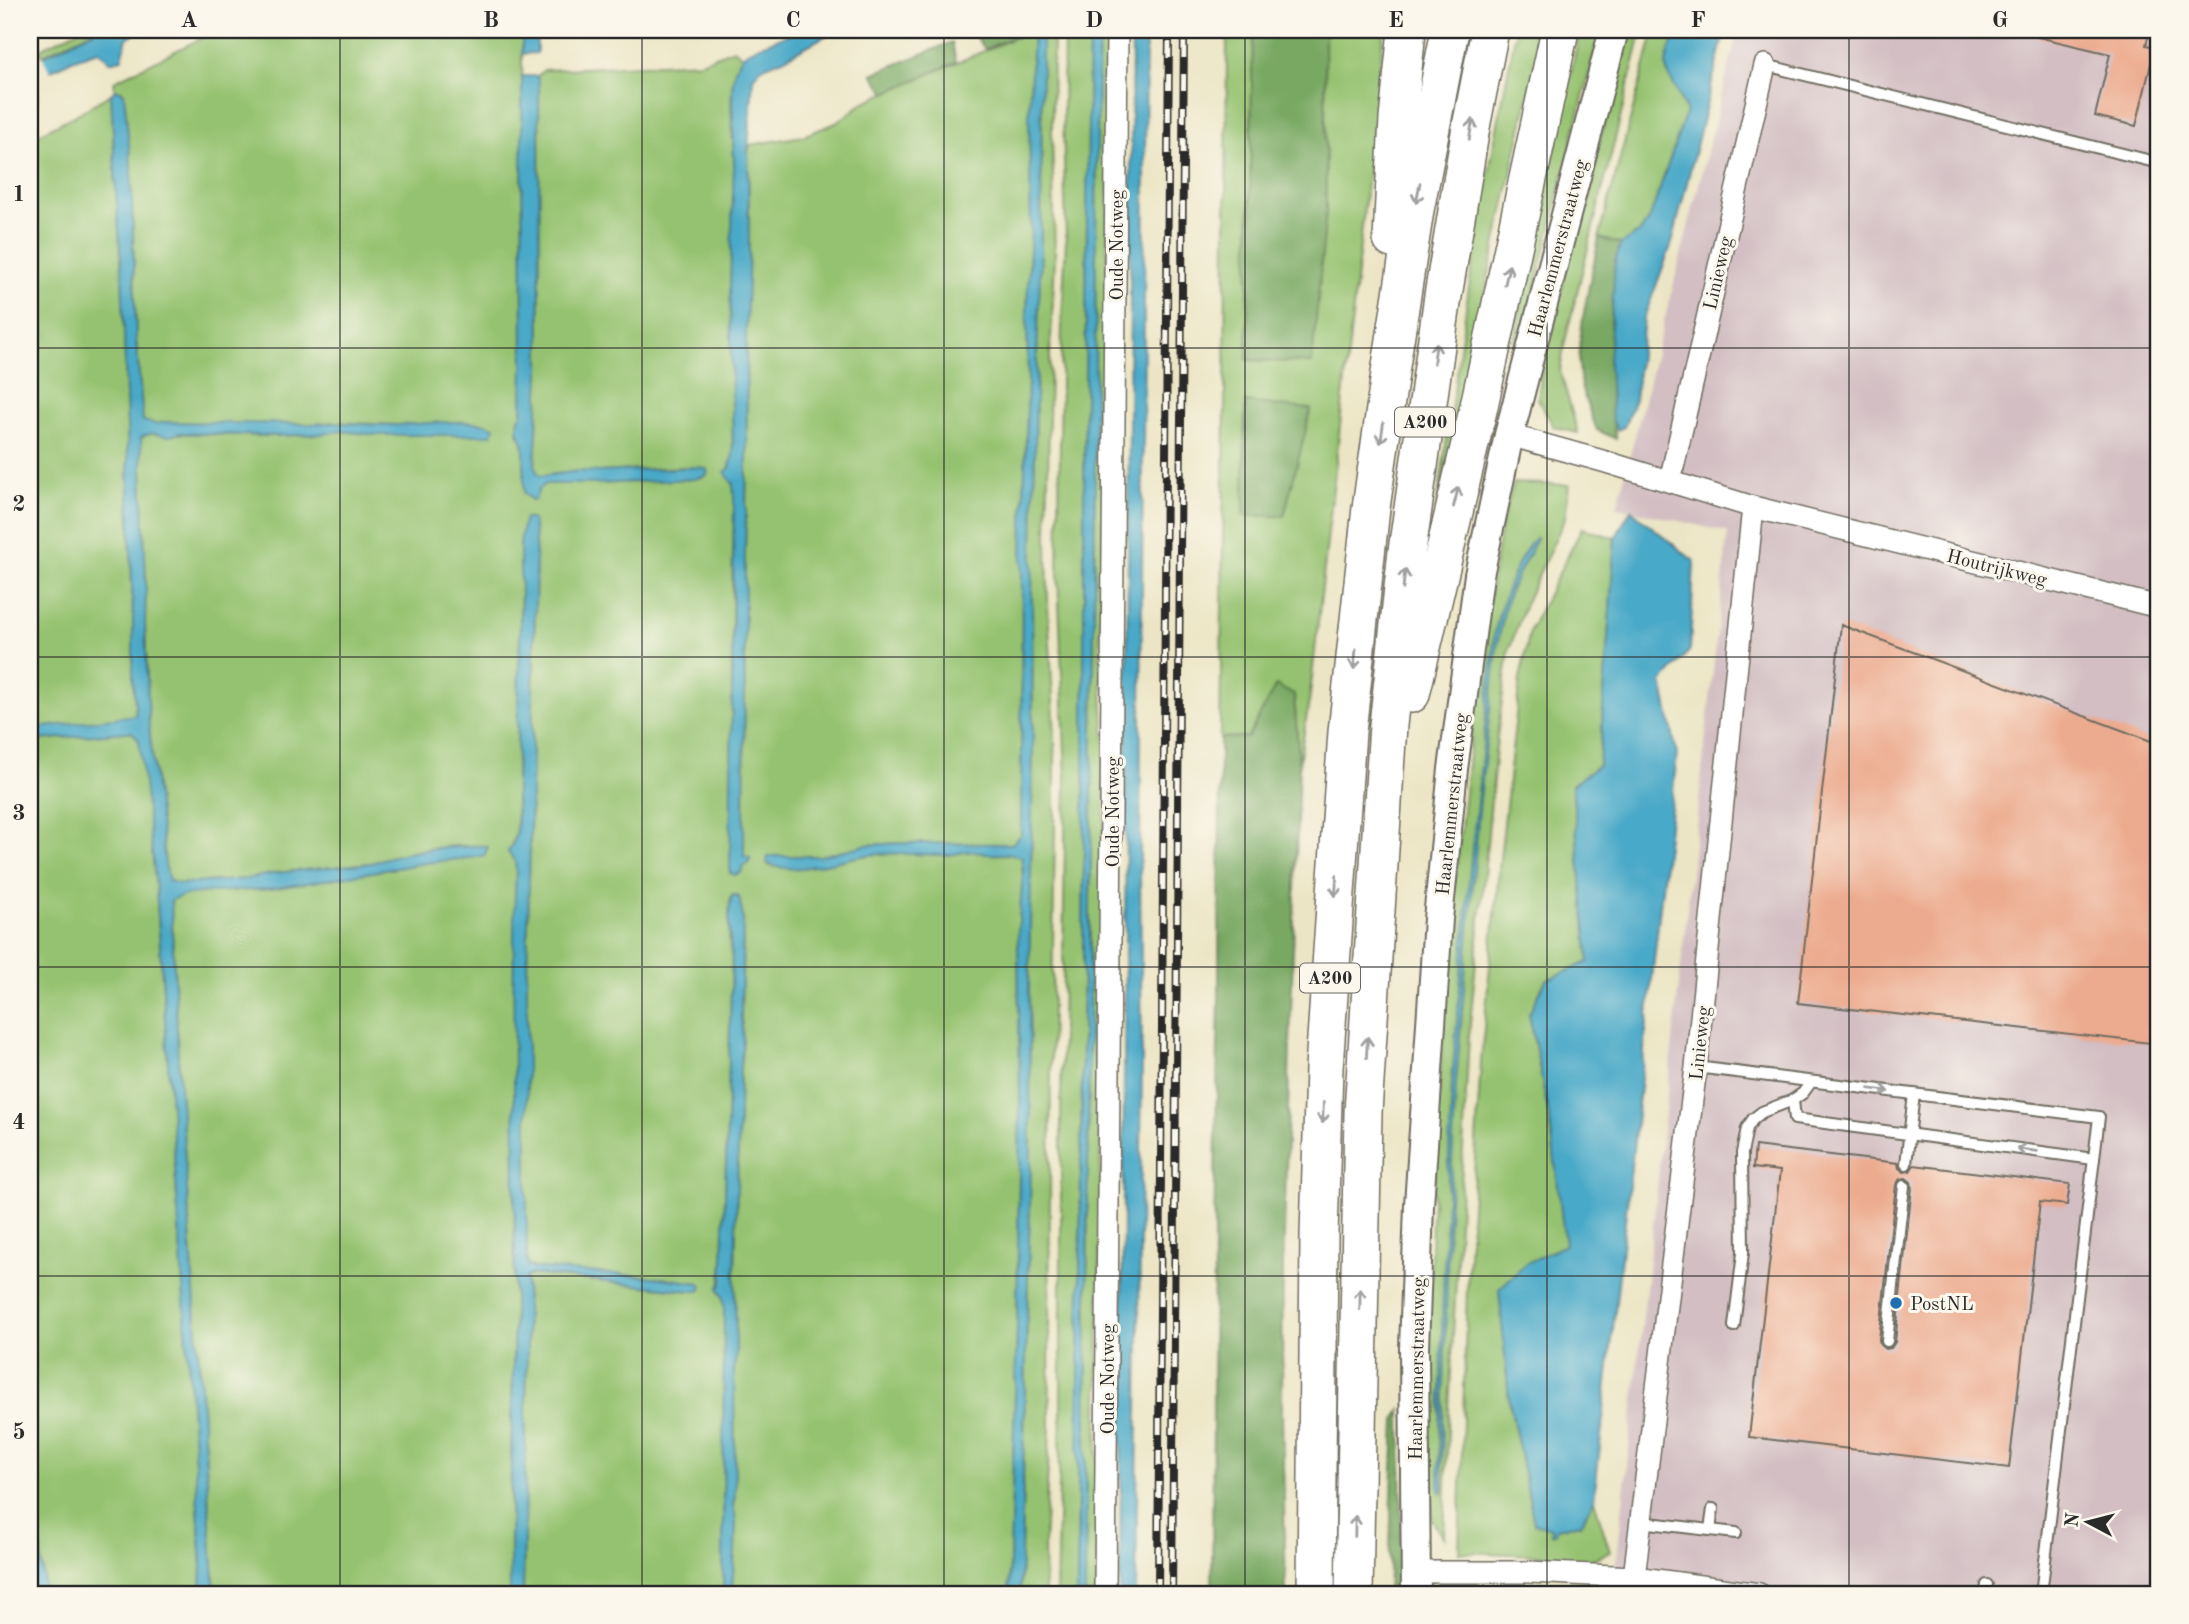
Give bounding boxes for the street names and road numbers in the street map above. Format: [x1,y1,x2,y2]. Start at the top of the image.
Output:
street label: Haarlemmerstraatweg [1527,157,1592,340]
street label: Oude Notweg [1109,189,1128,300]
street label: Linieweg [1702,234,1737,312]
road number: A200 [1395,408,1455,436]
street label: Houtrijkweg [1944,548,2049,591]
street label: Haarlemmerstraatweg [1434,712,1473,896]
street label: Oude Notweg [1105,756,1124,867]
road number: A200 [1300,964,1360,993]
street label: Linieweg [1688,1004,1715,1081]
street label: Haarlemmerstraatweg [1407,1277,1430,1461]
street label: Oude Notweg [1100,1323,1119,1434]

